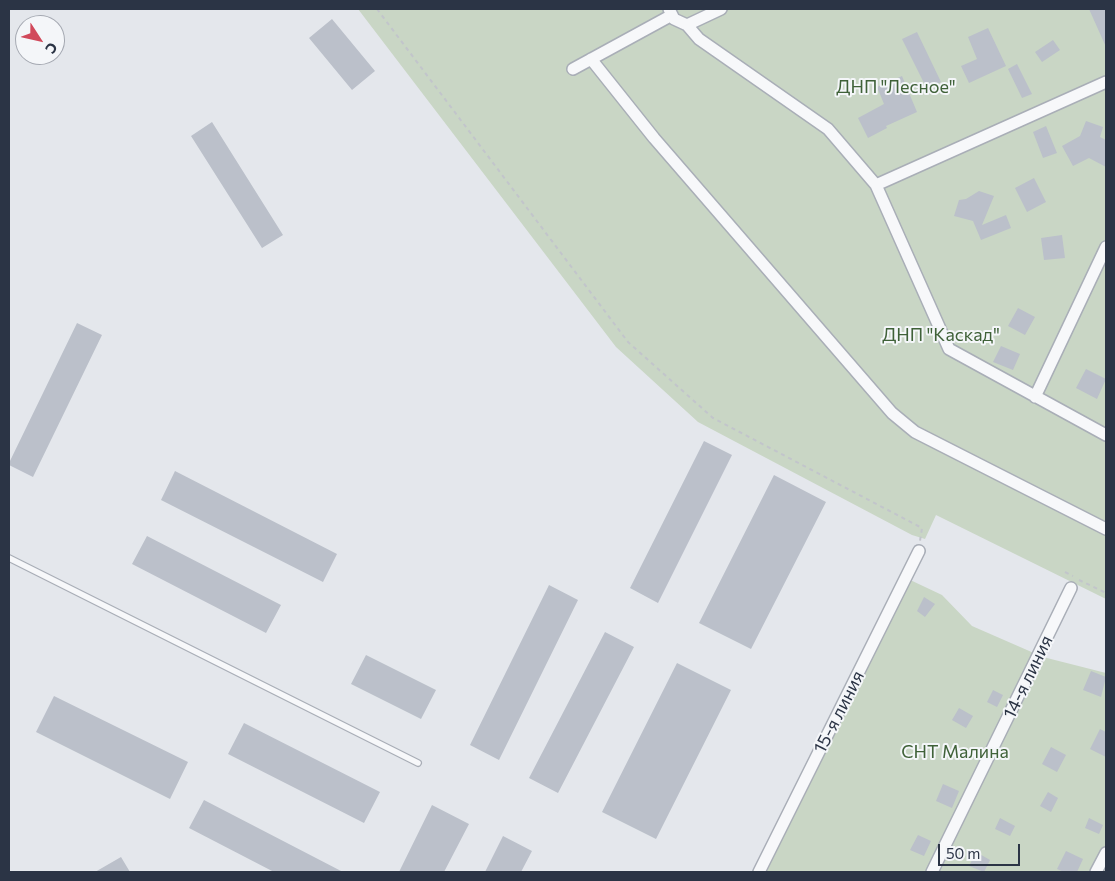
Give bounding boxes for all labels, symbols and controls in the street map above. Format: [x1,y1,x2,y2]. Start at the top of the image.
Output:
north arrow [15,15,65,65]
text: С [42,40,62,57]
park label: ДНП "Лесное" [836,76,956,98]
park label: ДНП "Каскад" [882,324,1000,346]
street label: 14-я линия [999,632,1057,722]
street label: 15-я линия [809,667,869,757]
park label: СНТ Малина [901,741,1009,763]
scale bar [940,834,1022,866]
text: 50 m [946,844,980,862]

